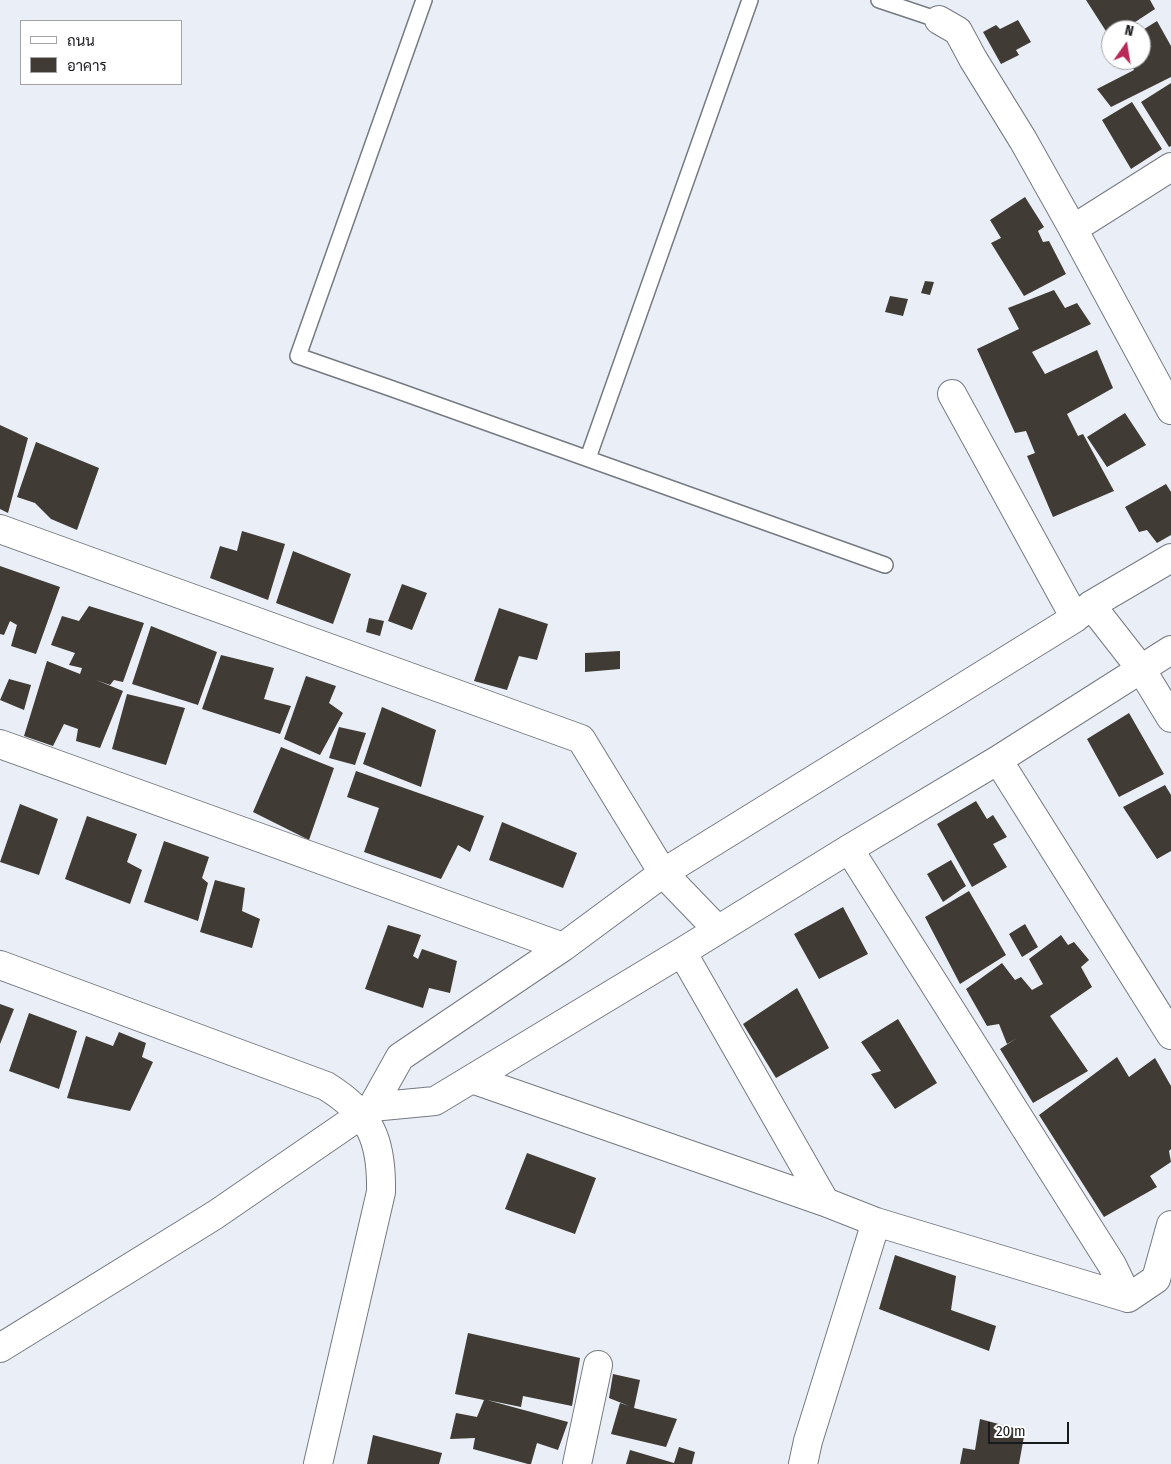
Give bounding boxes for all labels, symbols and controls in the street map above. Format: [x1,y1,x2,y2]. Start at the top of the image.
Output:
legend [20,20,182,85]
north arrow [1101,20,1151,70]
text: N [1123,22,1135,40]
text: ถนน [67,32,95,50]
text: อาคาร [67,57,107,75]
scale bar [991,1412,1072,1444]
text: 20 m [996,1422,1026,1440]

